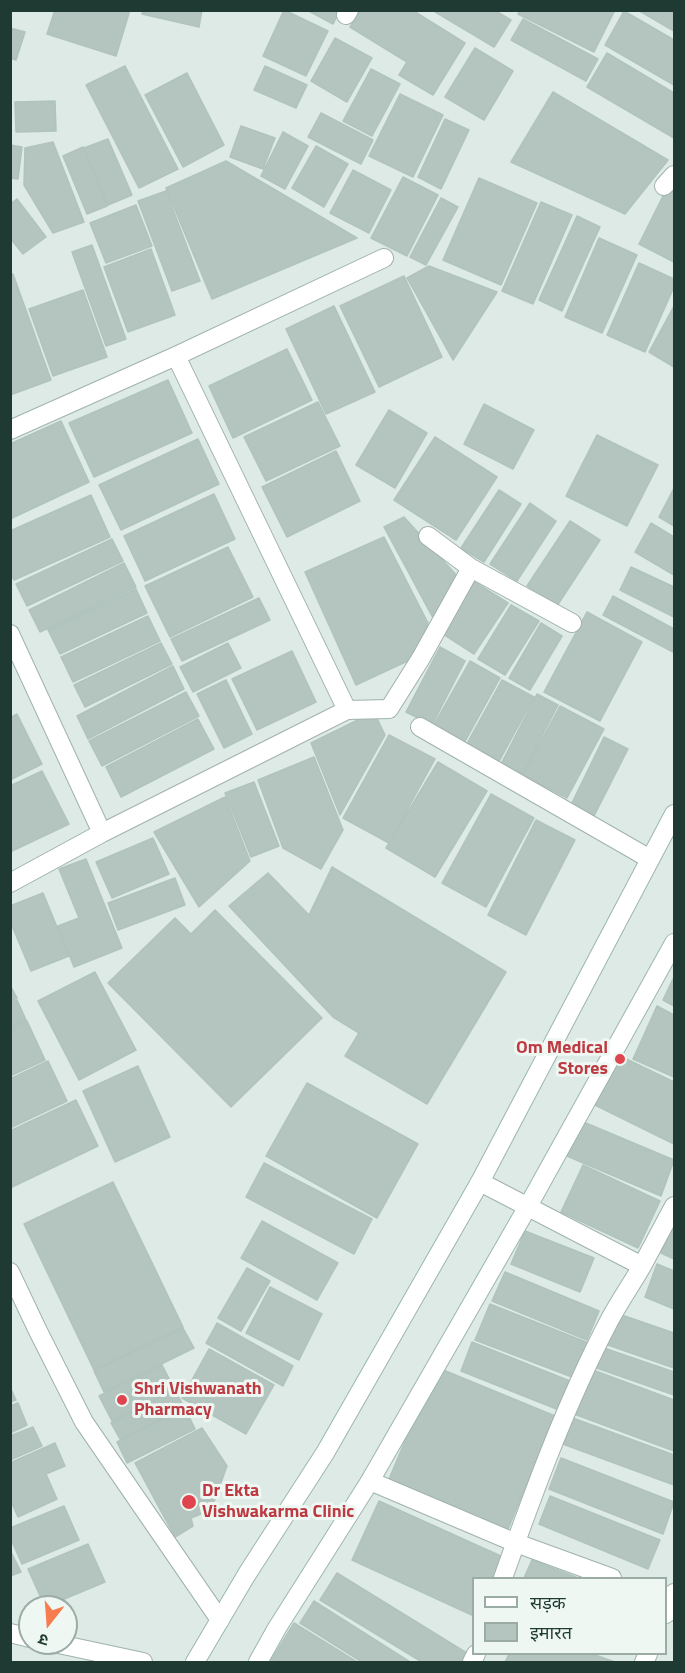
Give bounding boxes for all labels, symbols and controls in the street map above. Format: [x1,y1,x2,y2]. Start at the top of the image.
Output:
place label: Om Medical Stores [516,1038,608,1080]
marker: Om Medical Stores [613,1052,627,1066]
place label: Shri Vishwanath Pharmacy [134,1379,262,1422]
marker: Shri Vishwanath Pharmacy [115,1393,129,1407]
place label: Dr Ekta Vishwakarma Clinic [202,1481,354,1524]
marker: Dr Ekta Vishwakarma Clinic [180,1493,198,1511]
legend [472,1577,667,1655]
text: सड़क [530,1589,566,1616]
north arrow [18,1595,78,1655]
text: इमारत [530,1619,572,1646]
text: उ [35,1627,51,1653]

